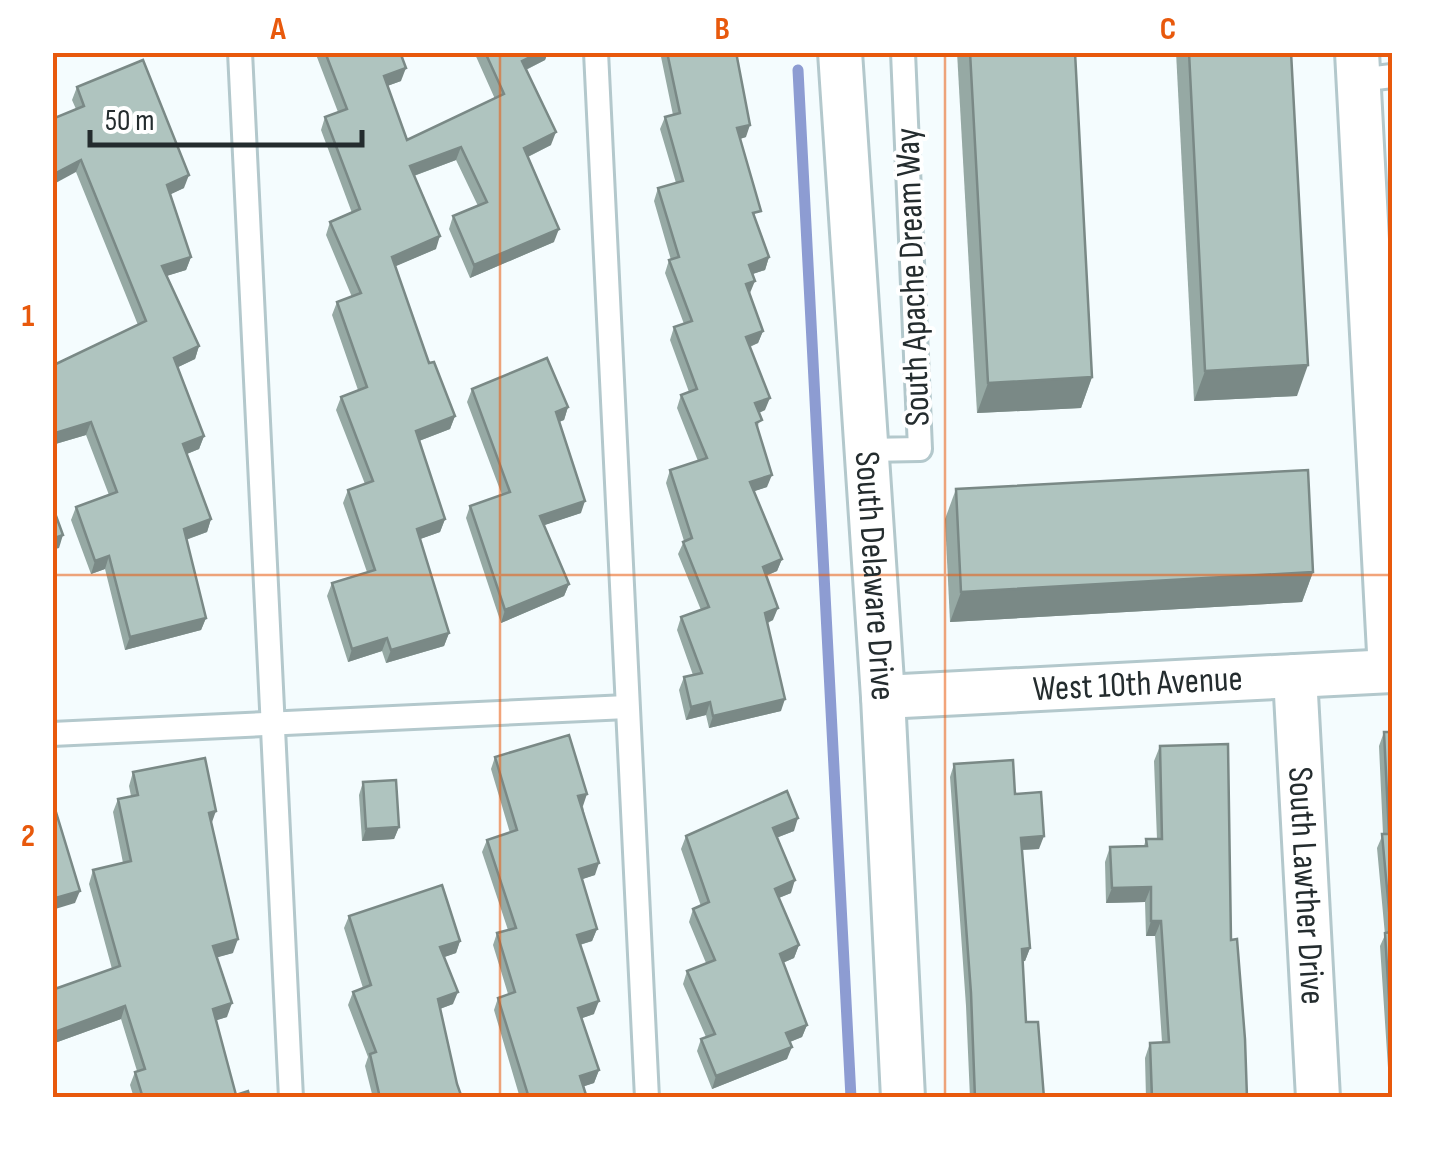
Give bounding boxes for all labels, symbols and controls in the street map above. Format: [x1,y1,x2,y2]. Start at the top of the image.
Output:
text: A [269,10,286,49]
text: B [714,10,730,49]
text: C [1160,10,1176,49]
scale bar [90,85,362,147]
text: 50 m [105,103,154,139]
street label: South Apache Dream Way [886,127,940,427]
text: 1 [22,297,35,336]
street label: South Delaware Drive [845,450,905,702]
street label: West 10th Avenue [1032,657,1244,711]
street label: South Lawther Drive [1278,766,1334,1006]
text: 2 [21,817,35,856]

